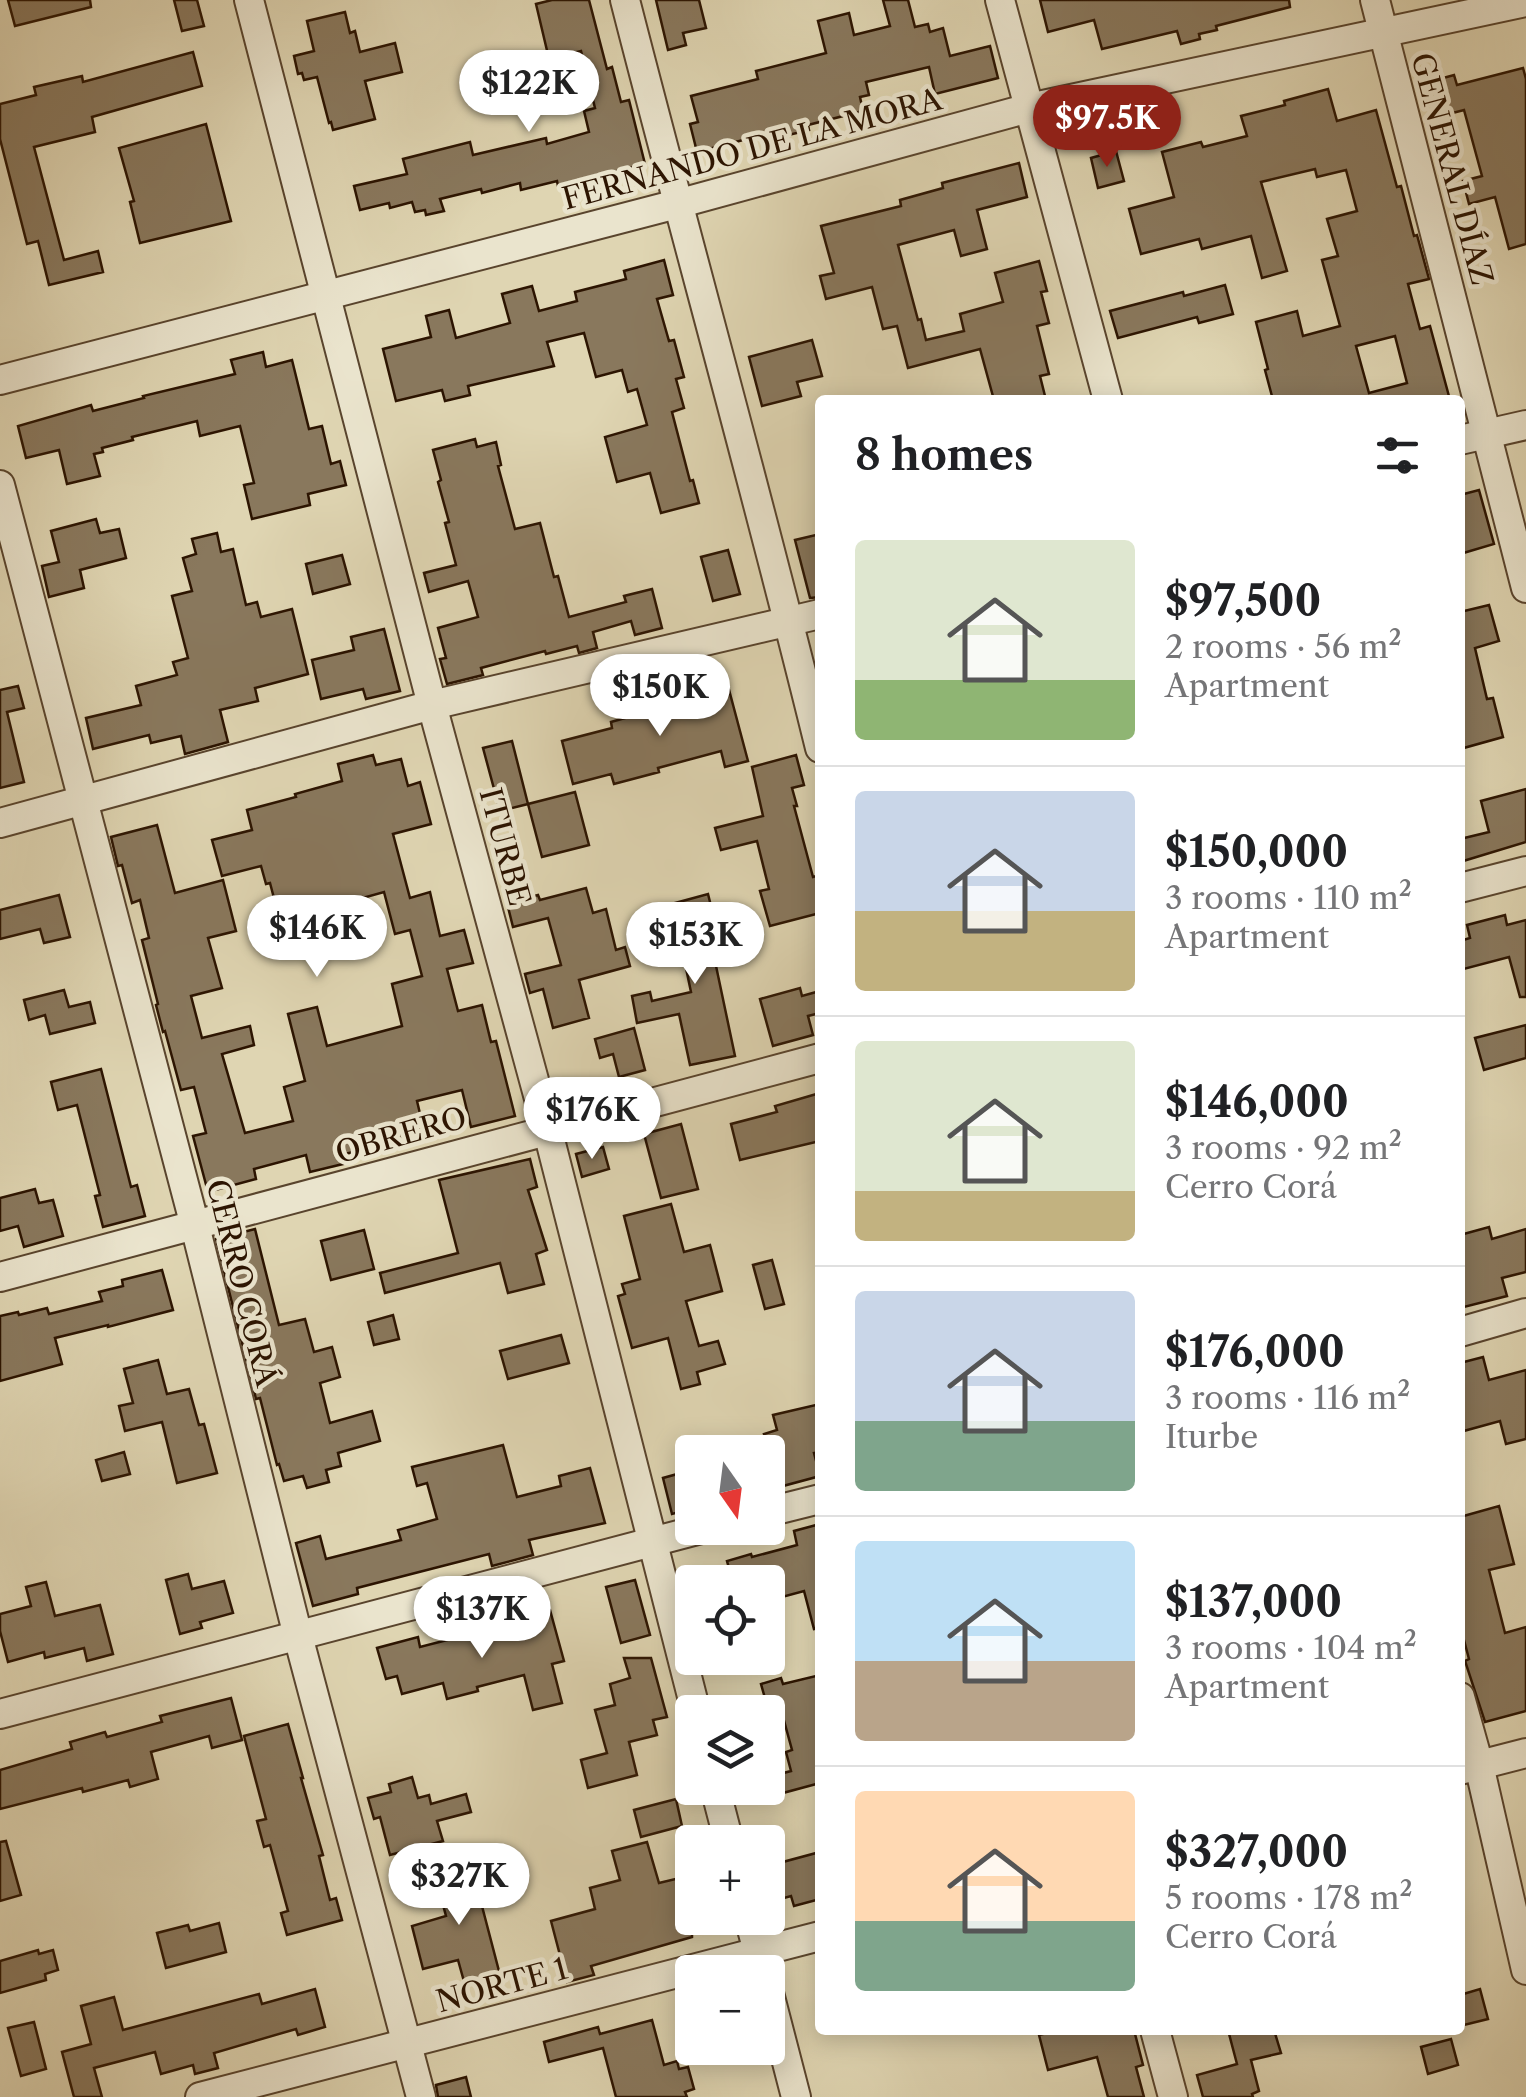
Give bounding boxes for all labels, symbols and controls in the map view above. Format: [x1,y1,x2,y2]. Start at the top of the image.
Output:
street label: GENERAL DÍAZ [1403,49,1501,289]
pin: $122K [459,50,599,135]
text: $122K [481,63,577,102]
street label: FERNANDO DE LA MORA [558,80,946,217]
pin: $97.5K [1026,85,1188,170]
text: $97.5K [1055,98,1159,137]
icon: filters [1370,428,1425,483]
text: 8 homes [855,429,1033,481]
text: $97,500 [1165,575,1321,627]
icon: home [935,580,1055,700]
text: 2 rooms · 56 m² [1165,627,1402,666]
pin: $150K [590,654,730,739]
text: Apartment [1165,666,1329,705]
text: $150K [612,667,708,706]
street label: ITURBE [472,784,538,910]
text: $150,000 [1165,826,1348,878]
icon: home [935,831,1055,951]
text: 3 rooms · 110 m² [1165,878,1412,917]
pin: $146K [247,895,387,980]
pin: $153K [625,902,765,987]
text: $146K [269,908,365,947]
text: $153K [648,915,742,954]
text: Apartment [1165,917,1329,956]
text: $146,000 [1165,1076,1349,1128]
pin: $176K [522,1077,662,1162]
icon: home [935,1081,1055,1201]
text: $176K [546,1090,638,1129]
street label: OBRERO [331,1099,471,1171]
text: 3 rooms · 92 m² [1165,1128,1402,1167]
text: Cerro Corá [1165,1167,1337,1206]
street label: CERRO CORÁ [198,1176,286,1391]
text: $176,000 [1165,1326,1345,1378]
icon: home [935,1331,1055,1451]
text: 3 rooms · 116 m² [1165,1378,1410,1417]
text: Iturbe [1165,1417,1258,1456]
north arrow [675,1435,785,1545]
map controls [675,1435,785,2065]
button: locate [675,1565,785,1675]
pin: $137K [412,1576,552,1661]
text: $137,000 [1165,1576,1342,1628]
icon: home [935,1581,1055,1701]
text: $137K [436,1589,528,1628]
text: 3 rooms · 104 m² [1165,1628,1417,1667]
text: Apartment [1165,1667,1329,1706]
button: layers [675,1695,785,1805]
button: + [675,1825,785,1935]
text: $327,000 [1165,1826,1348,1878]
icon: home [935,1831,1055,1951]
pin: $327K [389,1843,529,1928]
text: $327K [410,1856,508,1895]
text: 5 rooms · 178 m² [1165,1878,1413,1917]
text: Cerro Corá [1165,1917,1337,1956]
street label: NORTE 1 [432,1950,572,2020]
button: − [675,1955,785,2065]

